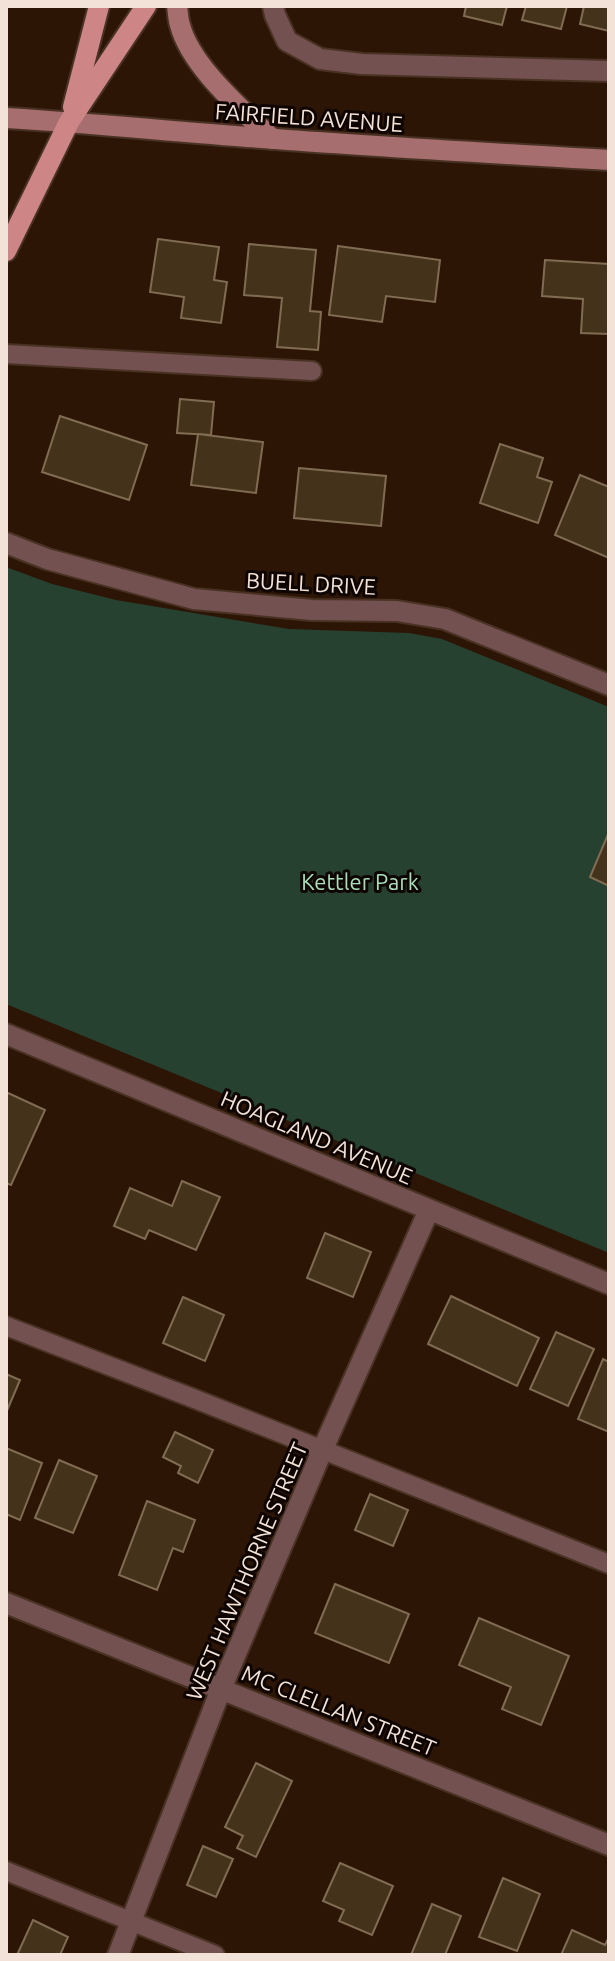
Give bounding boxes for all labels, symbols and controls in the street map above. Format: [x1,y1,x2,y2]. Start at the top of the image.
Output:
street label: FAIRFIELD AVENUE [214,98,404,136]
street label: BUELL DRIVE [245,567,377,599]
park label: Kettler Park [301,869,419,894]
street label: HOAGLAND AVENUE [217,1085,417,1189]
street label: WEST HAWTHORNE STREET [180,1438,312,1704]
street label: MC CLELLAN STREET [238,1660,440,1760]

